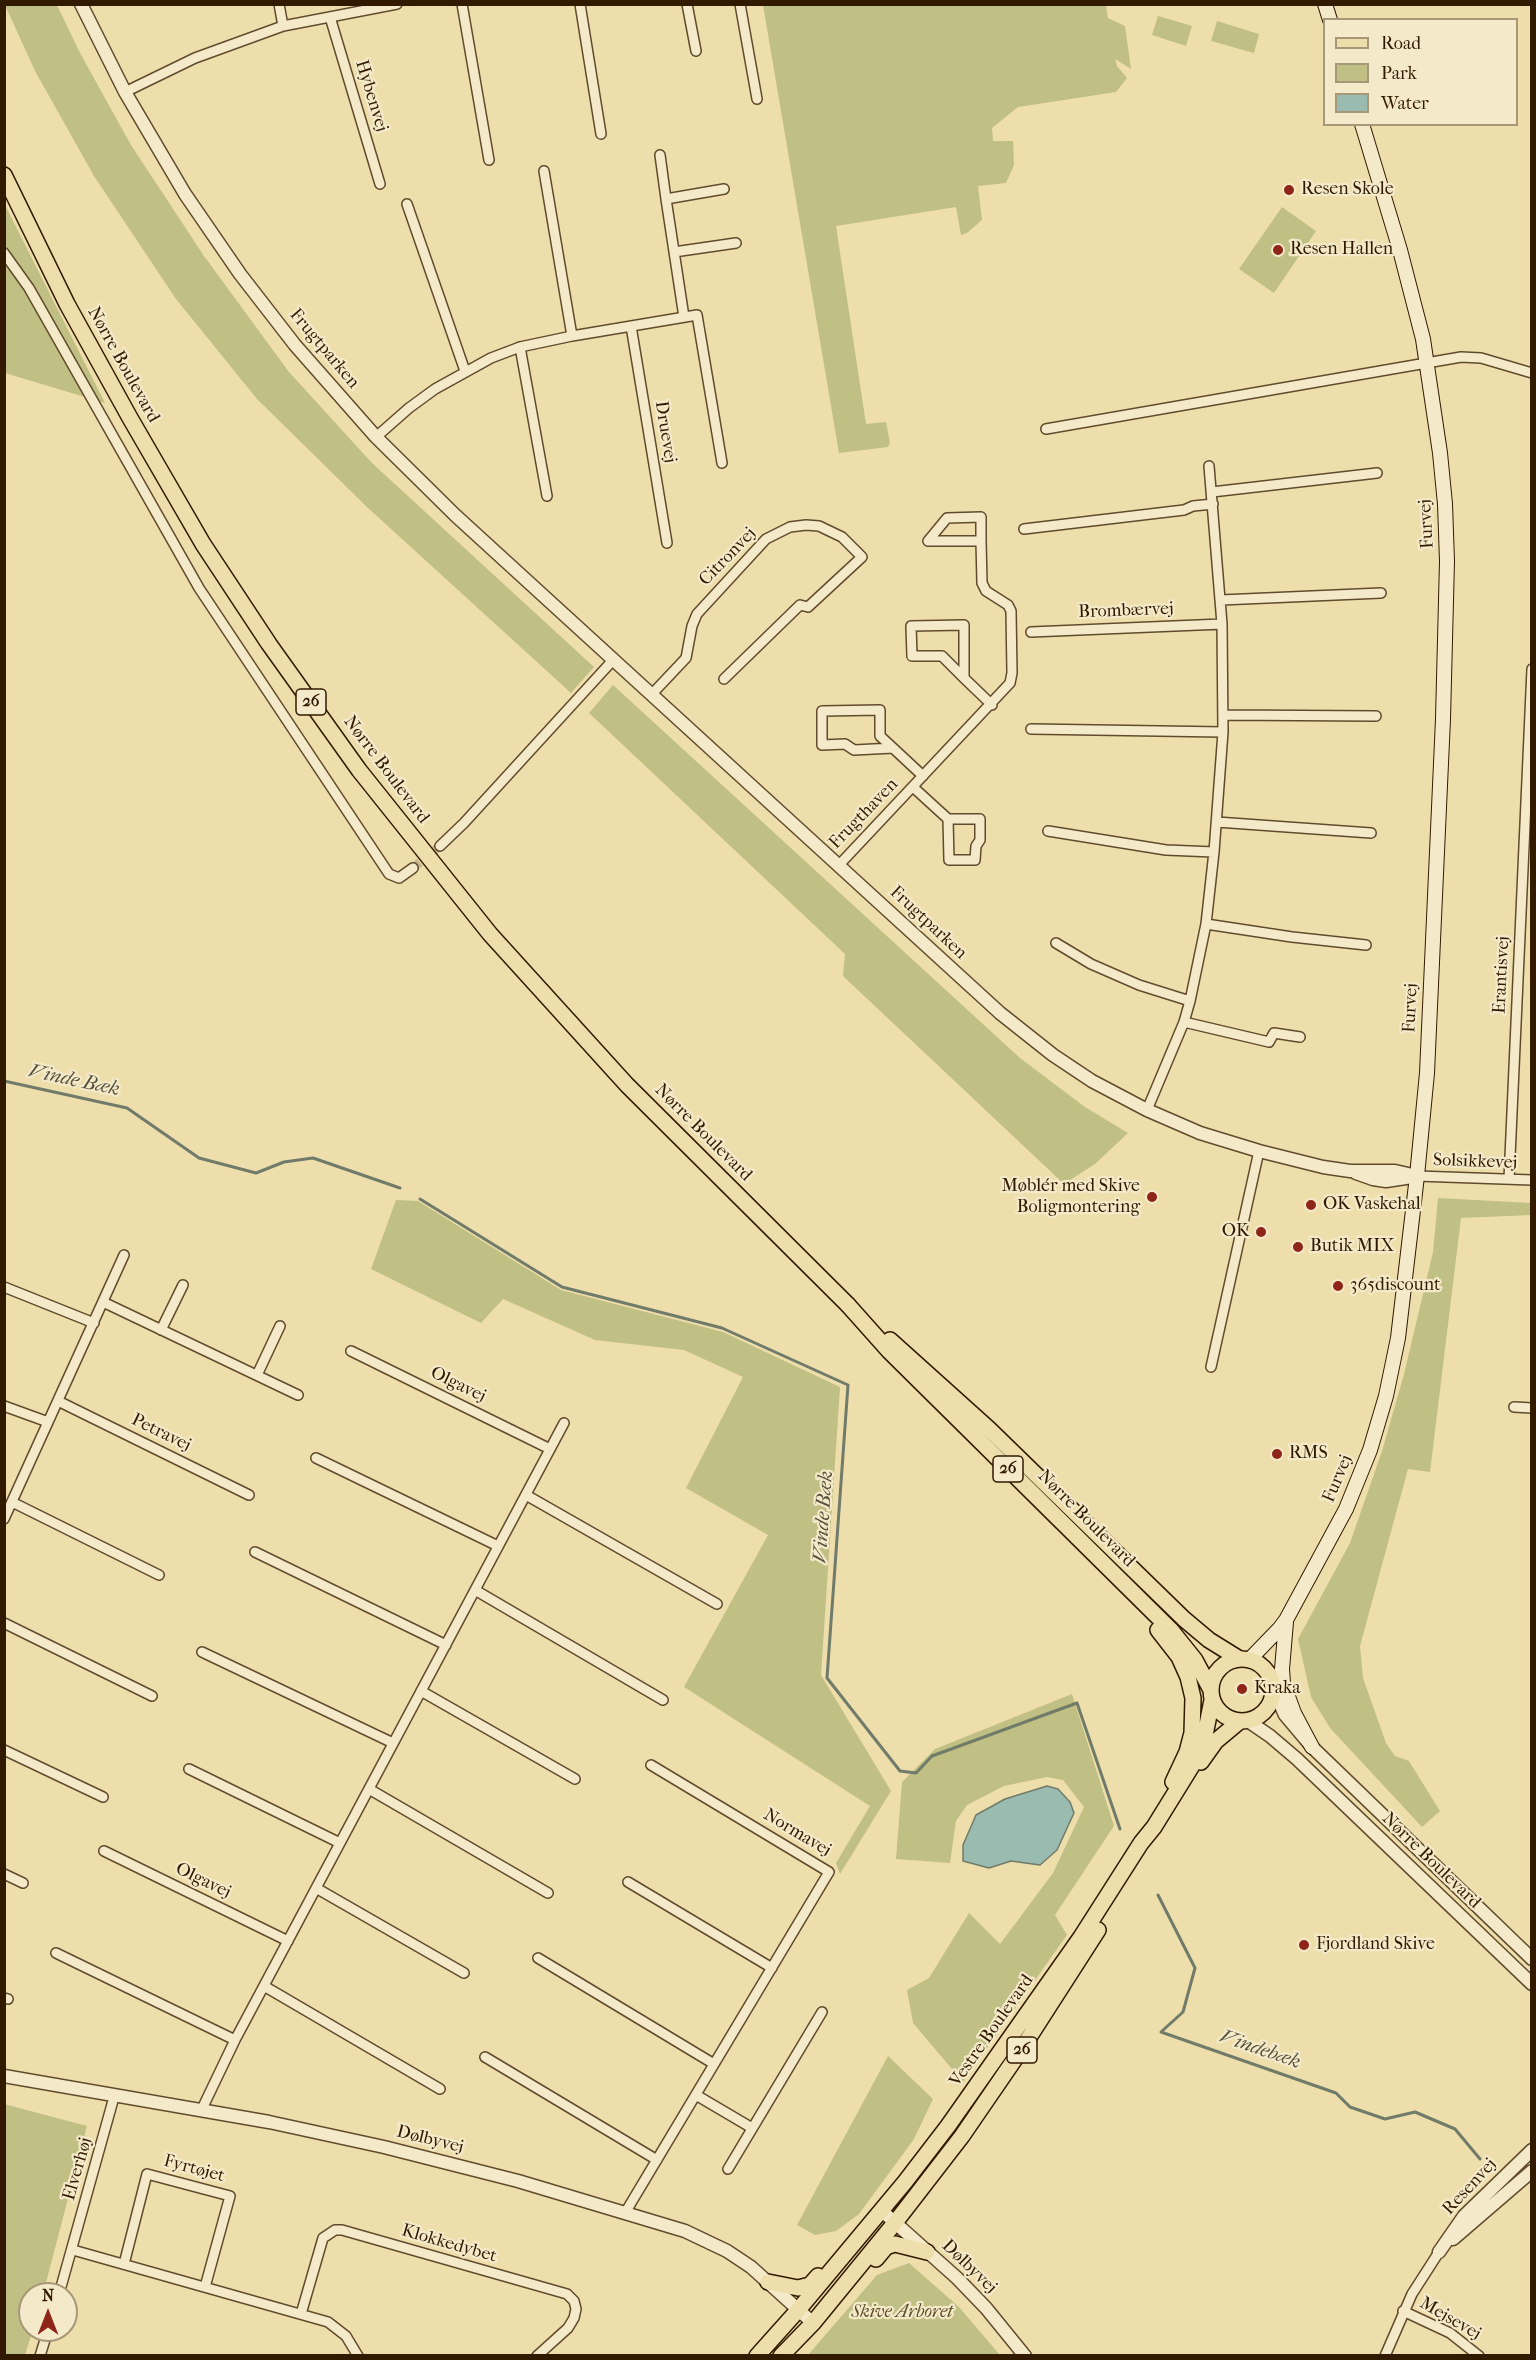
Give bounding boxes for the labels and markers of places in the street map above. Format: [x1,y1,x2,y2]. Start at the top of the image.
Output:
place label: Resen Skole [1301,179,1394,201]
marker: Resen Skole [1282,183,1296,197]
place label: Resen Hallen [1290,239,1393,261]
marker: Resen Hallen [1271,243,1285,257]
place label: Møblér med Skive Boligmontering [1002,1176,1140,1218]
marker: Møblér med Skive Boligmontering [1145,1190,1159,1204]
place label: OK Vaskehal [1323,1194,1421,1216]
marker: OK Vaskehal [1304,1198,1318,1212]
place label: OK [1222,1221,1249,1243]
marker: OK [1254,1225,1268,1239]
place label: Butik MIX [1310,1236,1394,1258]
marker: Butik MIX [1291,1240,1305,1254]
place label: 365discount [1350,1275,1441,1297]
marker: 365discount [1331,1279,1345,1293]
place label: RMS [1289,1443,1328,1465]
marker: RMS [1270,1447,1284,1461]
place label: Kraka [1254,1678,1301,1700]
marker: Kraka [1235,1682,1249,1696]
place label: Fjordland Skive [1316,1934,1435,1956]
marker: Fjordland Skive [1297,1938,1311,1952]

